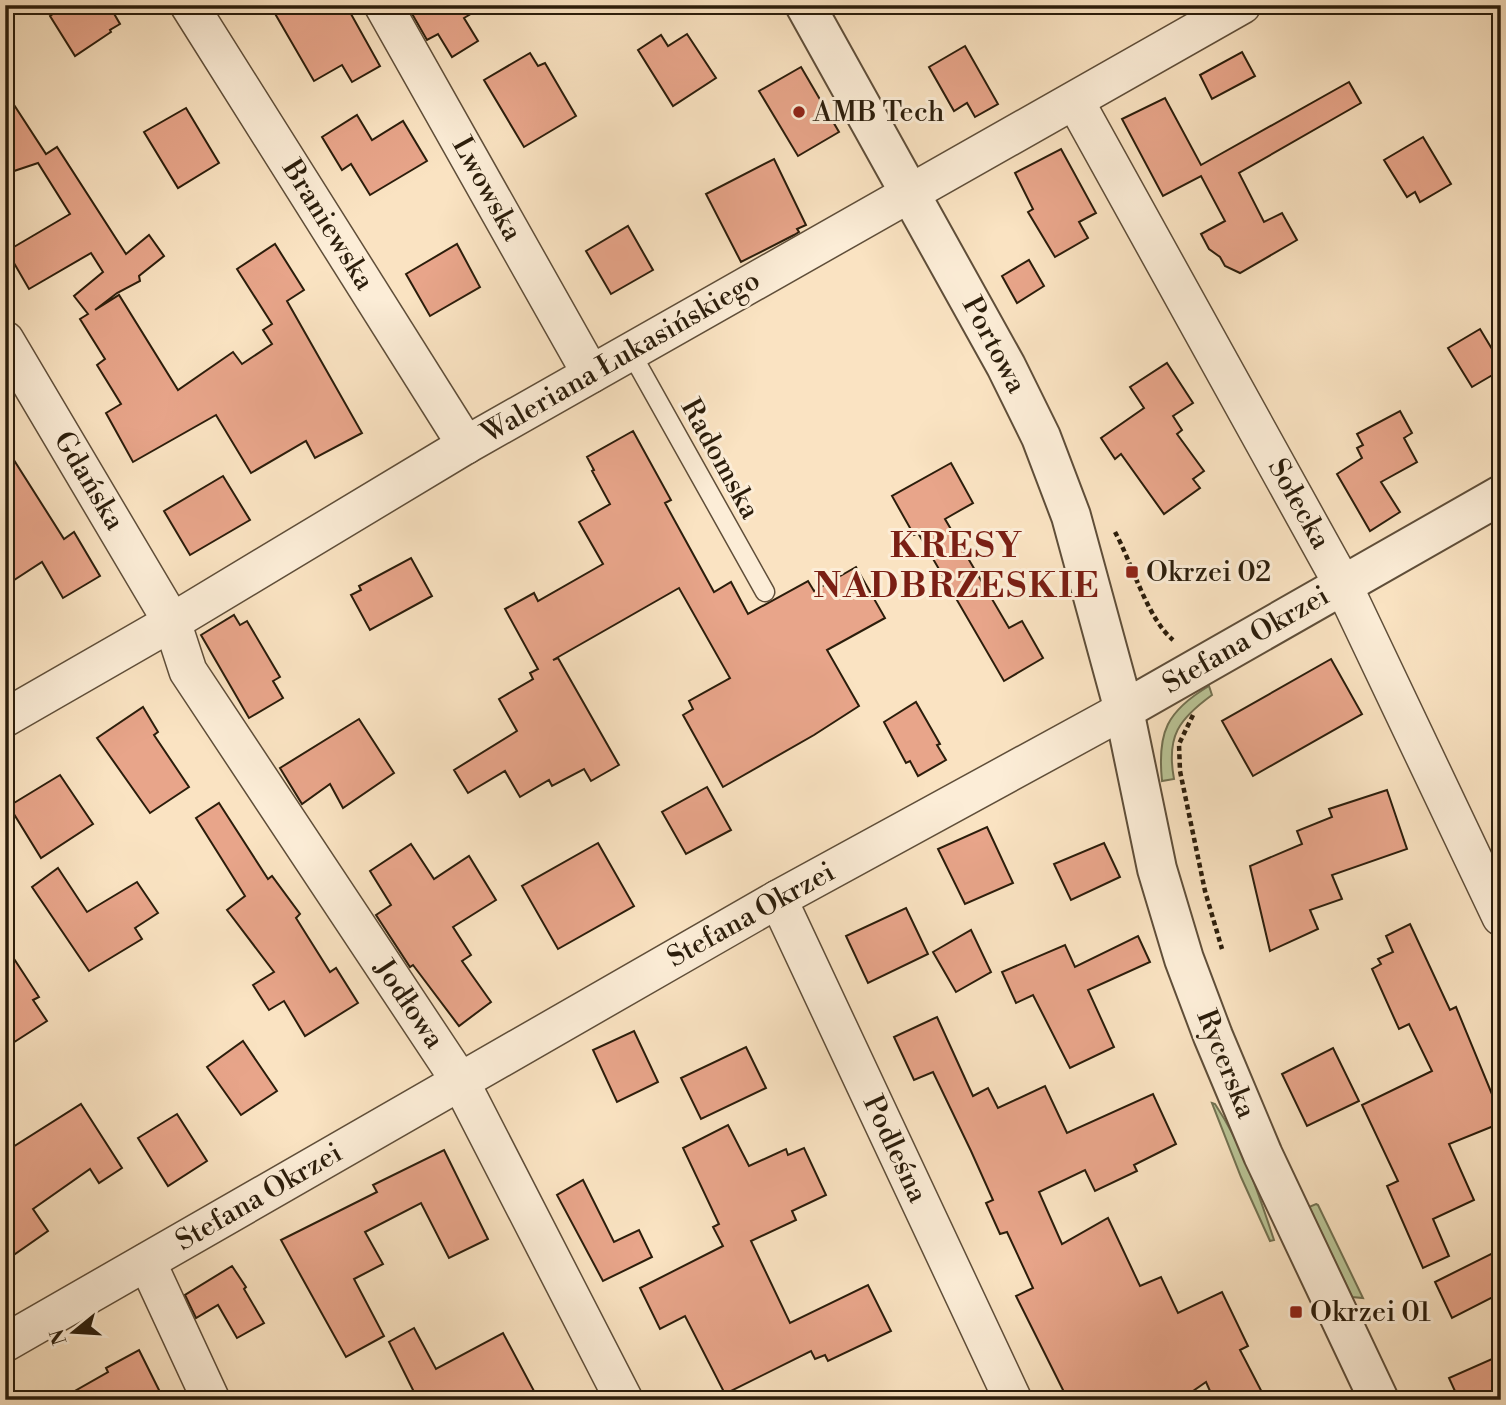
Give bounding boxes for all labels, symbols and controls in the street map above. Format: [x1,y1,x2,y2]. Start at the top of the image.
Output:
place label: AMB Tech [812,95,945,130]
marker: AMB Tech [791,104,807,120]
street label: Lwowska [444,131,530,248]
street label: Braniewska [274,152,382,298]
street label: Waleriana Łukasińskiego [475,263,766,452]
street label: Portowa [954,291,1034,400]
street label: Radomska [673,393,768,526]
street label: Gdańska [46,425,133,538]
street label: Sołecka [1260,453,1338,556]
district label: KRESY NADBRZESKIE [814,525,1100,608]
place label: Okrzei 02 [1146,555,1271,590]
marker: Okrzei 02 [1124,564,1140,580]
street label: Stefana Okrzei [1157,578,1335,702]
street label: Stefana Okrzei [661,855,841,975]
street label: Jodłowa [366,952,452,1056]
street label: Rycerska [1188,1004,1264,1124]
street label: Podleśna [855,1090,935,1209]
street label: Stefana Okrzei [170,1135,348,1259]
place label: Okrzei 01 [1310,1295,1431,1330]
north arrow [38,1296,108,1366]
marker: Okrzei 01 [1288,1304,1304,1320]
text: N [45,1326,73,1348]

